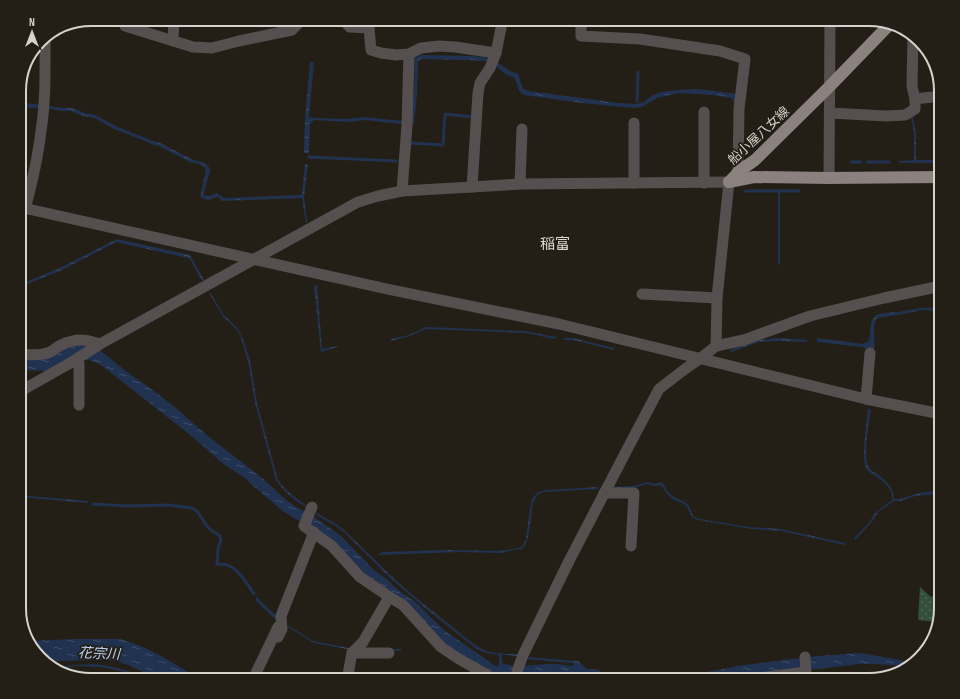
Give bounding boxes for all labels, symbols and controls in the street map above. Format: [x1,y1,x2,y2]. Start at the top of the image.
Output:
north arrow [12,12,52,52]
text: N [29,16,35,29]
street label: 船小屋八女線 [725,103,793,168]
district label: 稲富 [540,235,570,254]
water label: 花宗川 [78,644,122,663]

